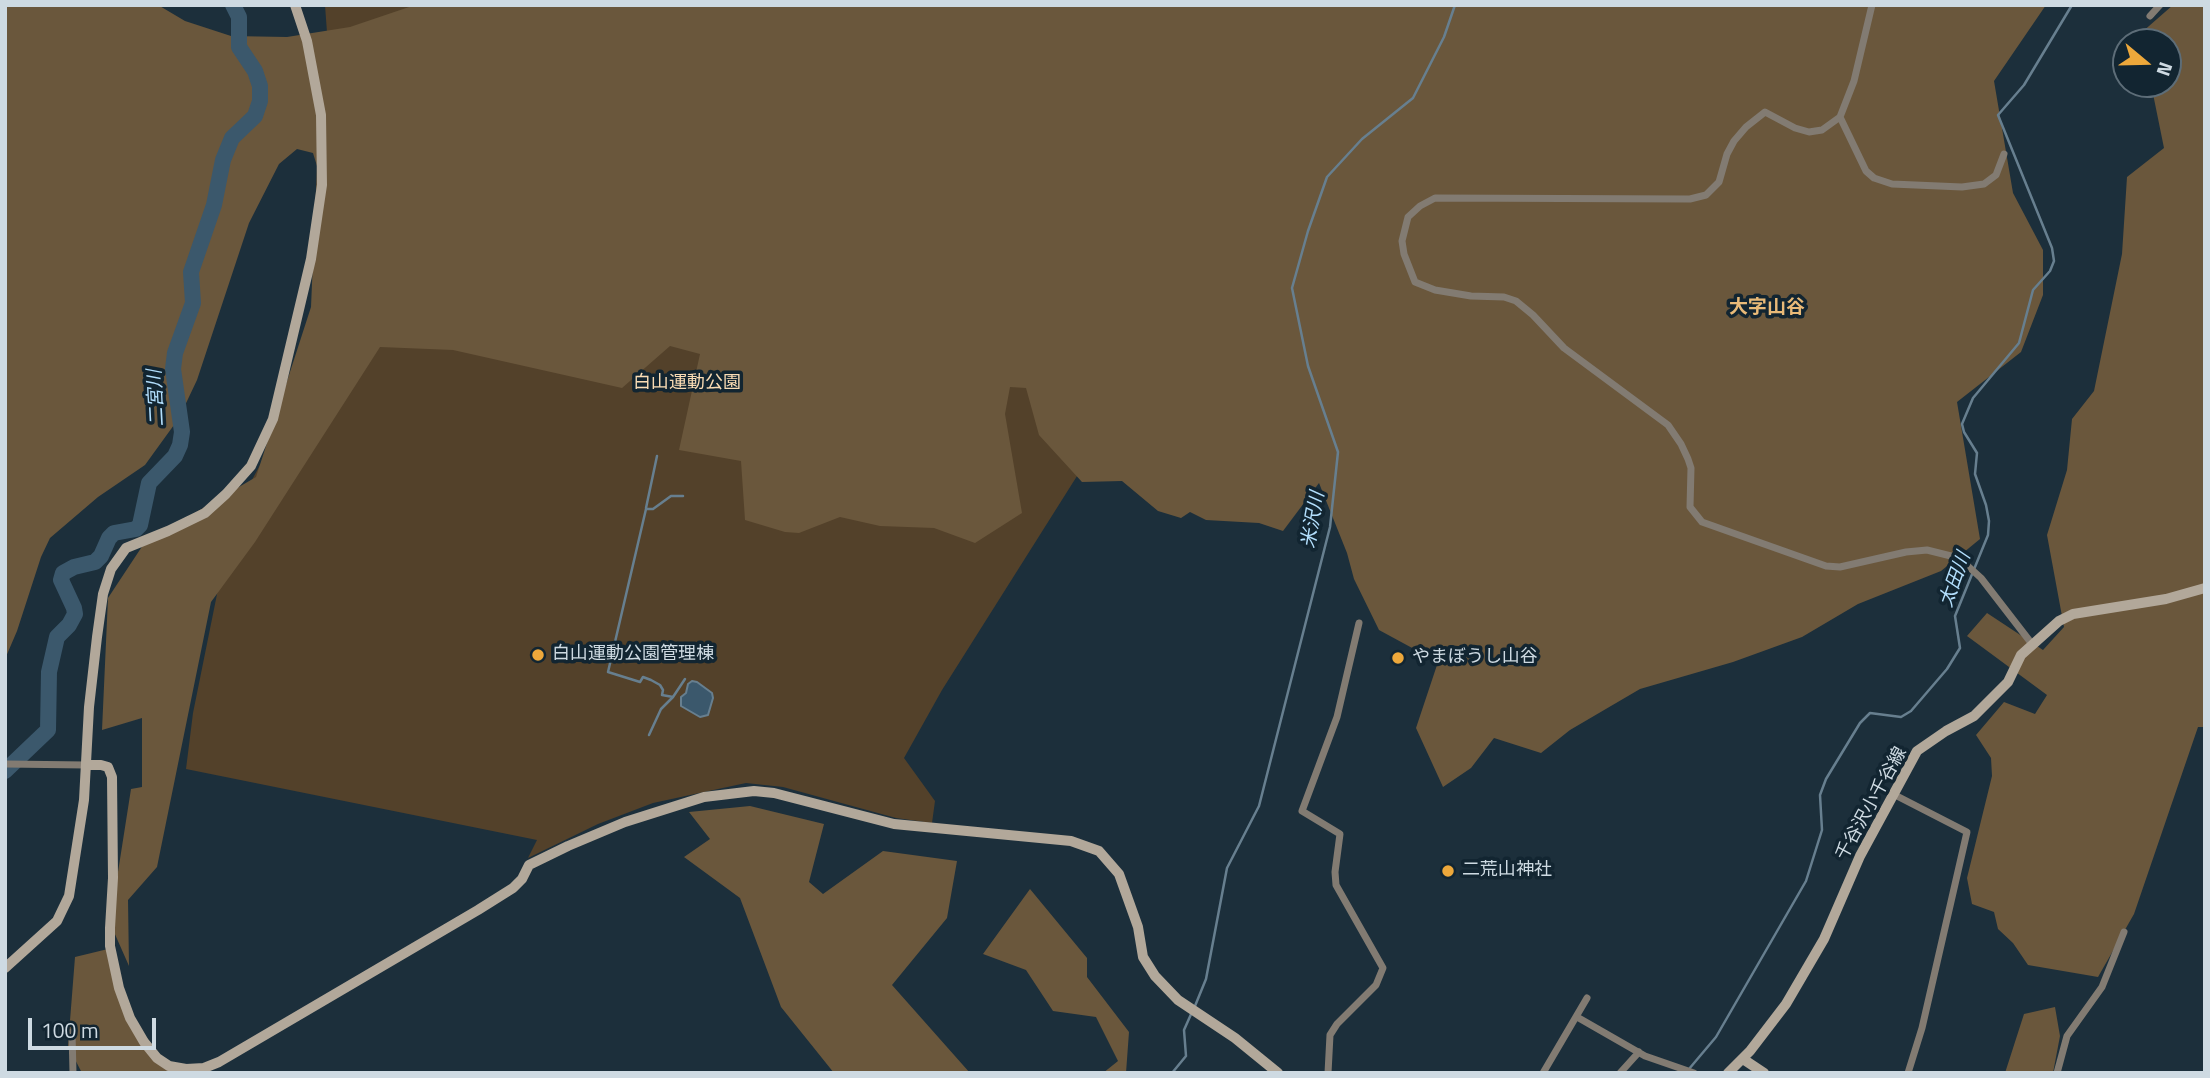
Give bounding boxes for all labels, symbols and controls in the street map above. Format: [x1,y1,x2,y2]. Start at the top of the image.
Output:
north arrow [2112,28,2182,98]
text: N [2150,58,2181,80]
district label: 大字山谷 [1729,297,1805,319]
water label: 二宮川 [144,369,170,427]
park label: 白山運動公園 [633,373,741,395]
water label: 米沢川 [1298,490,1330,550]
water label: 太田川 [1936,549,1976,611]
place label: 白山運動公園管理棟 [552,644,714,666]
marker: 白山運動公園管理棟 [530,647,546,663]
place label: やまぼうし山谷 [1412,647,1538,669]
marker: やまぼうし山谷 [1390,650,1406,666]
street label: 千谷沢小千谷線 [1832,744,1912,864]
place label: 二荒山神社 [1462,860,1552,882]
marker: 二荒山神社 [1440,863,1456,879]
scale bar [32,1004,159,1048]
text: 100 m [41,1014,98,1046]

